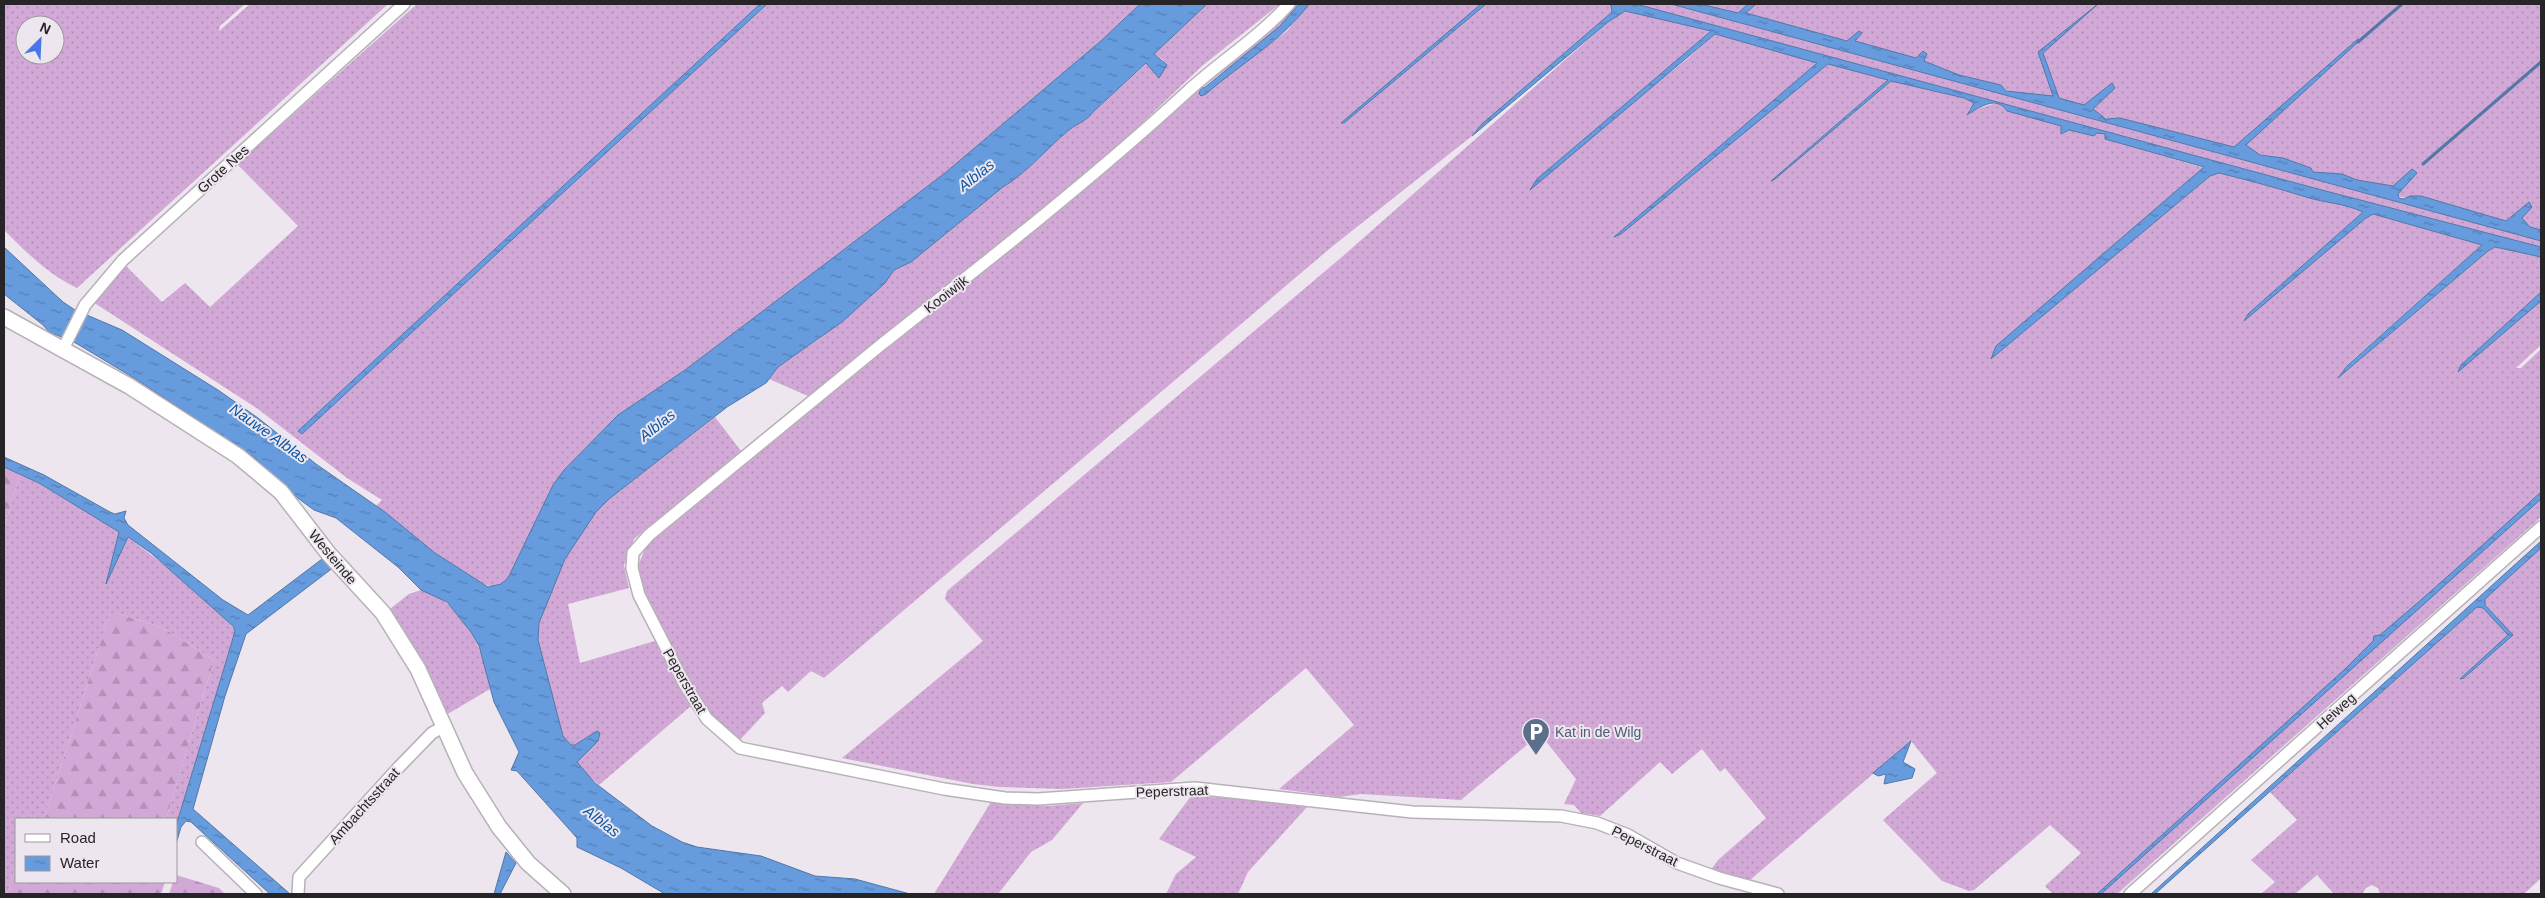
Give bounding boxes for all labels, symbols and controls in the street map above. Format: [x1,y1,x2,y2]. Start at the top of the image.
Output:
north arrow [15,15,65,65]
text: N [37,19,53,37]
street label: Grote Nes [194,142,252,196]
water label: Alblas [954,155,998,195]
street label: Kooiwijk [921,271,972,316]
water label: Nauwe Alblas [227,400,312,466]
water label: Alblas [635,405,679,445]
street label: Westeinde [306,527,360,588]
street label: Peperstraat [660,646,710,716]
street label: Heiweg [2313,689,2359,733]
parking icon: Kat in de Wilg [1521,717,1551,756]
place label: Kat in de Wilg [1555,724,1641,740]
street label: Ambachtsstraat [326,764,403,847]
street label: Peperstraat [1136,782,1209,800]
water label: Alblas [580,801,624,841]
legend [15,818,178,883]
street label: Peperstraat [1609,822,1681,870]
text: Road [60,829,96,846]
text: Water [60,854,99,871]

